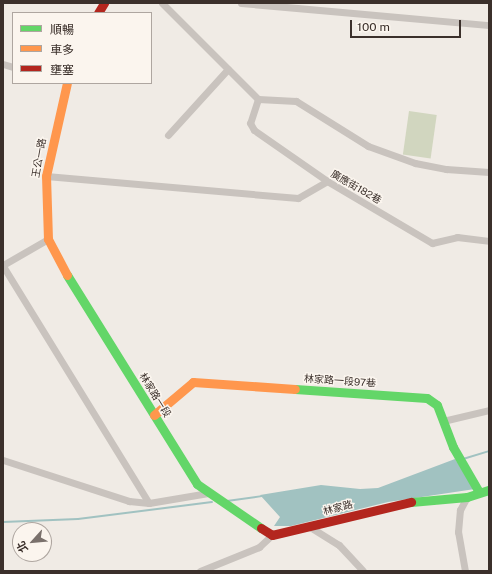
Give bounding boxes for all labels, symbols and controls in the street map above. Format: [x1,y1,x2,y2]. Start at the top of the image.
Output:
legend [12,12,152,84]
scale bar [352,12,463,38]
text: 100 m [357,20,390,34]
text: 順暢 [50,23,74,37]
text: 車多 [50,43,74,57]
text: 壅塞 [50,63,74,77]
street label: 王公一路 [30,137,48,179]
street label: 廣應街182巷 [329,168,383,206]
street label: 林家路一段 [137,371,173,419]
street label: 林家路一段97巷 [304,373,376,389]
street label: 林家路 [322,498,354,518]
north arrow [12,522,52,562]
text: 北 [14,539,30,555]

